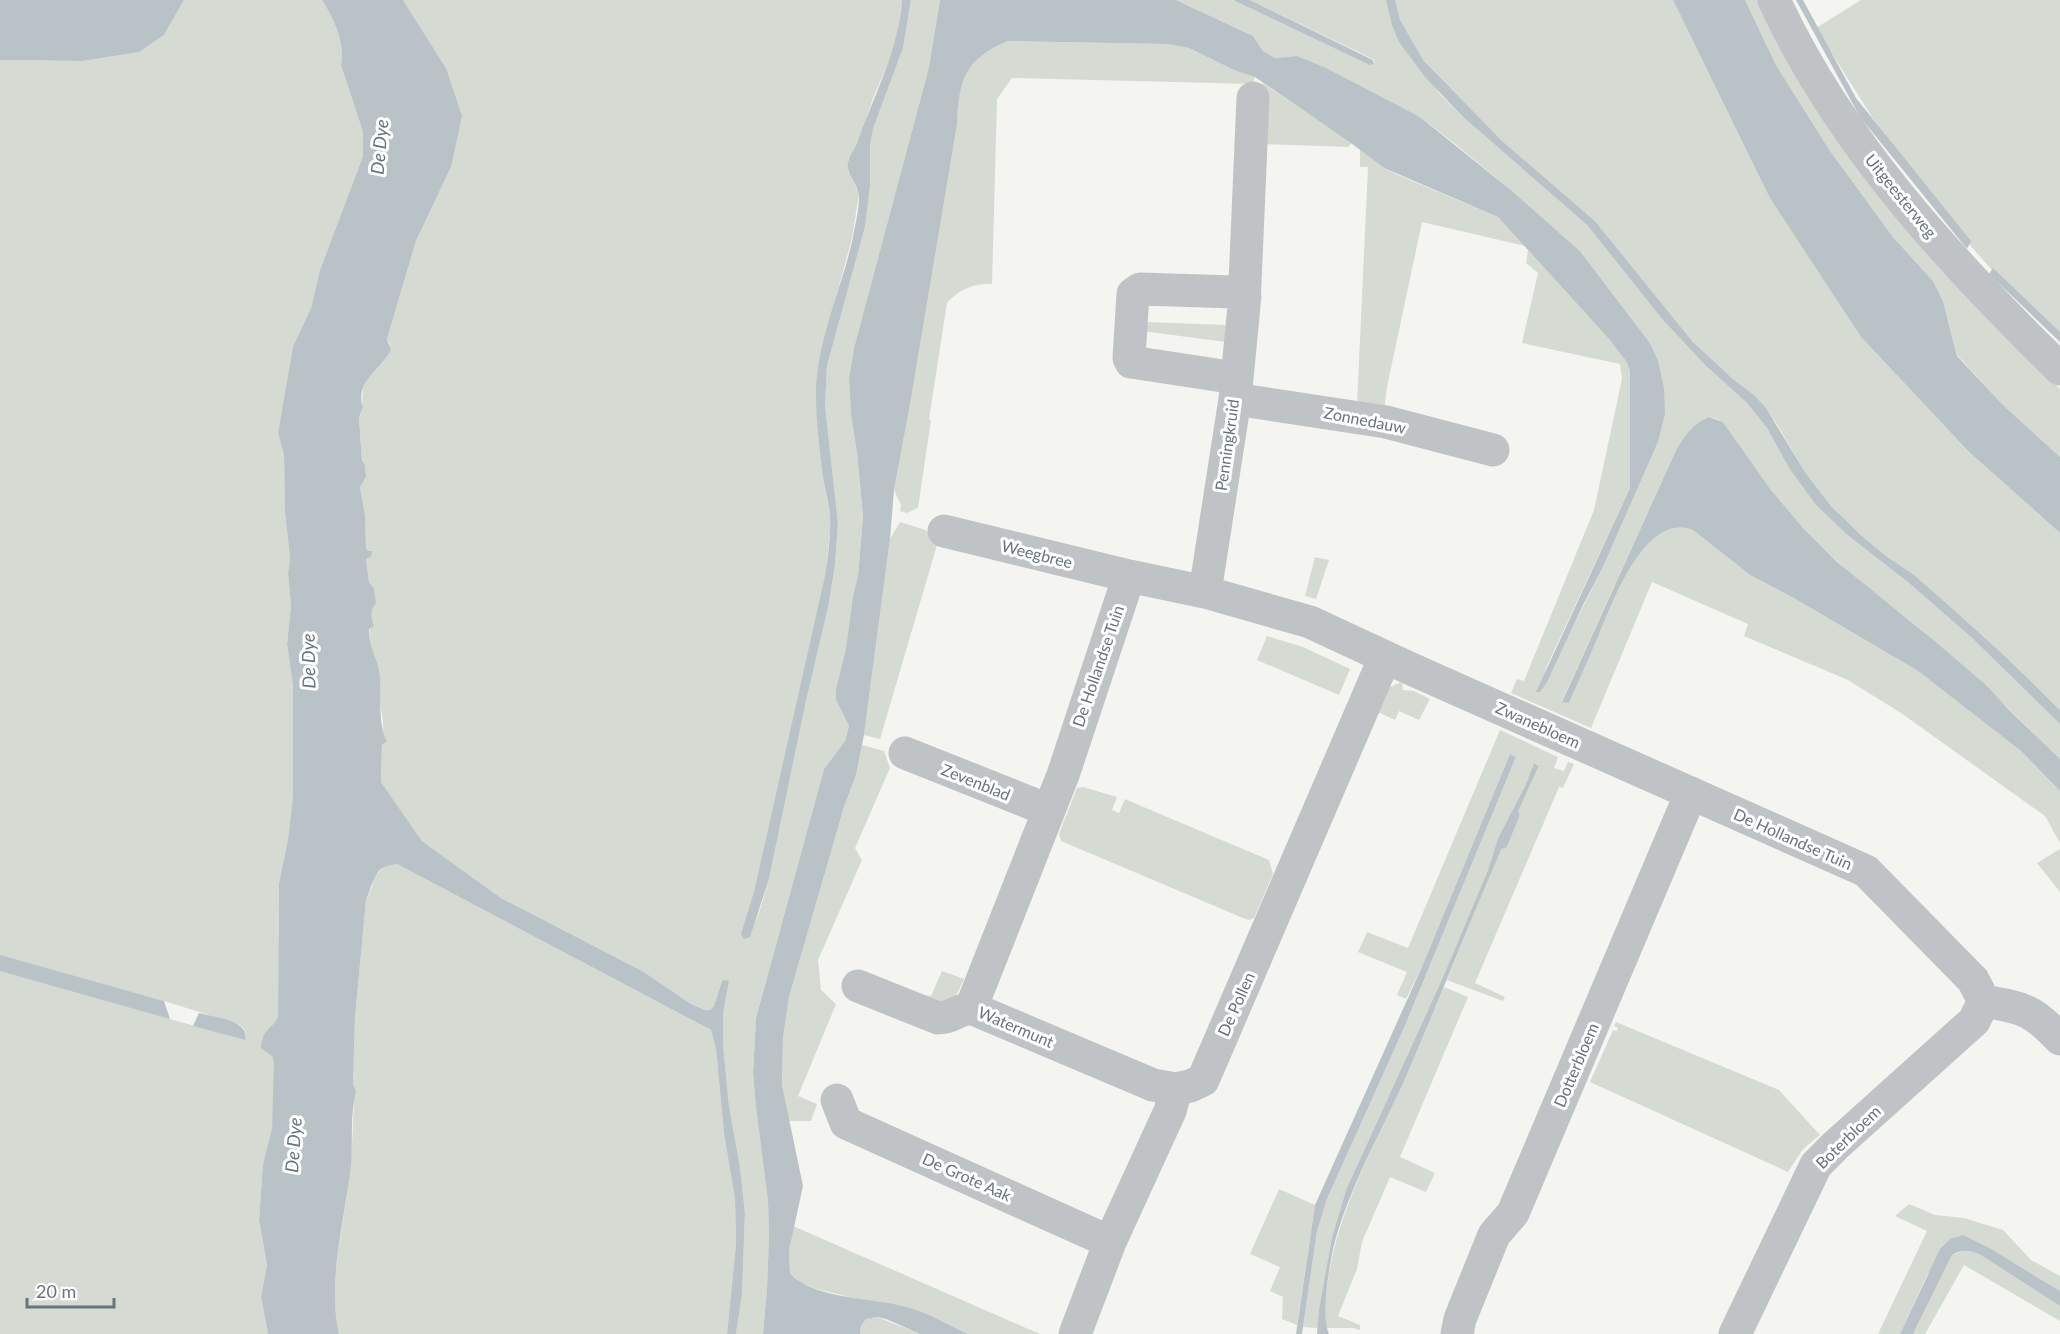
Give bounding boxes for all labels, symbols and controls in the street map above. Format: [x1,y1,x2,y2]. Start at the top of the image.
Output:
water label: De Dye [366,118,392,175]
street label: Uitgeesterweg [1862,150,1941,241]
street label: Penningkruid [1211,398,1242,492]
street label: Zonnedauw [1323,402,1408,437]
street label: Weegbree [1000,536,1074,571]
street label: De Hollandse Tuin [1068,602,1127,729]
water label: De Dye [297,633,319,689]
street label: Zwanebloem [1493,697,1583,752]
street label: Zevenblad [939,759,1013,804]
street label: De Hollandse Tuin [1731,804,1855,873]
street label: De Pollen [1213,969,1258,1039]
street label: Watermunt [976,1002,1057,1051]
street label: Dotterbloem [1549,1020,1602,1110]
street label: Boterbloem [1811,1101,1884,1172]
water label: De Dye [280,1117,306,1173]
street label: De Grote Aak [920,1149,1015,1205]
scale bar [27,1271,114,1309]
text: 20 m [36,1280,76,1302]

